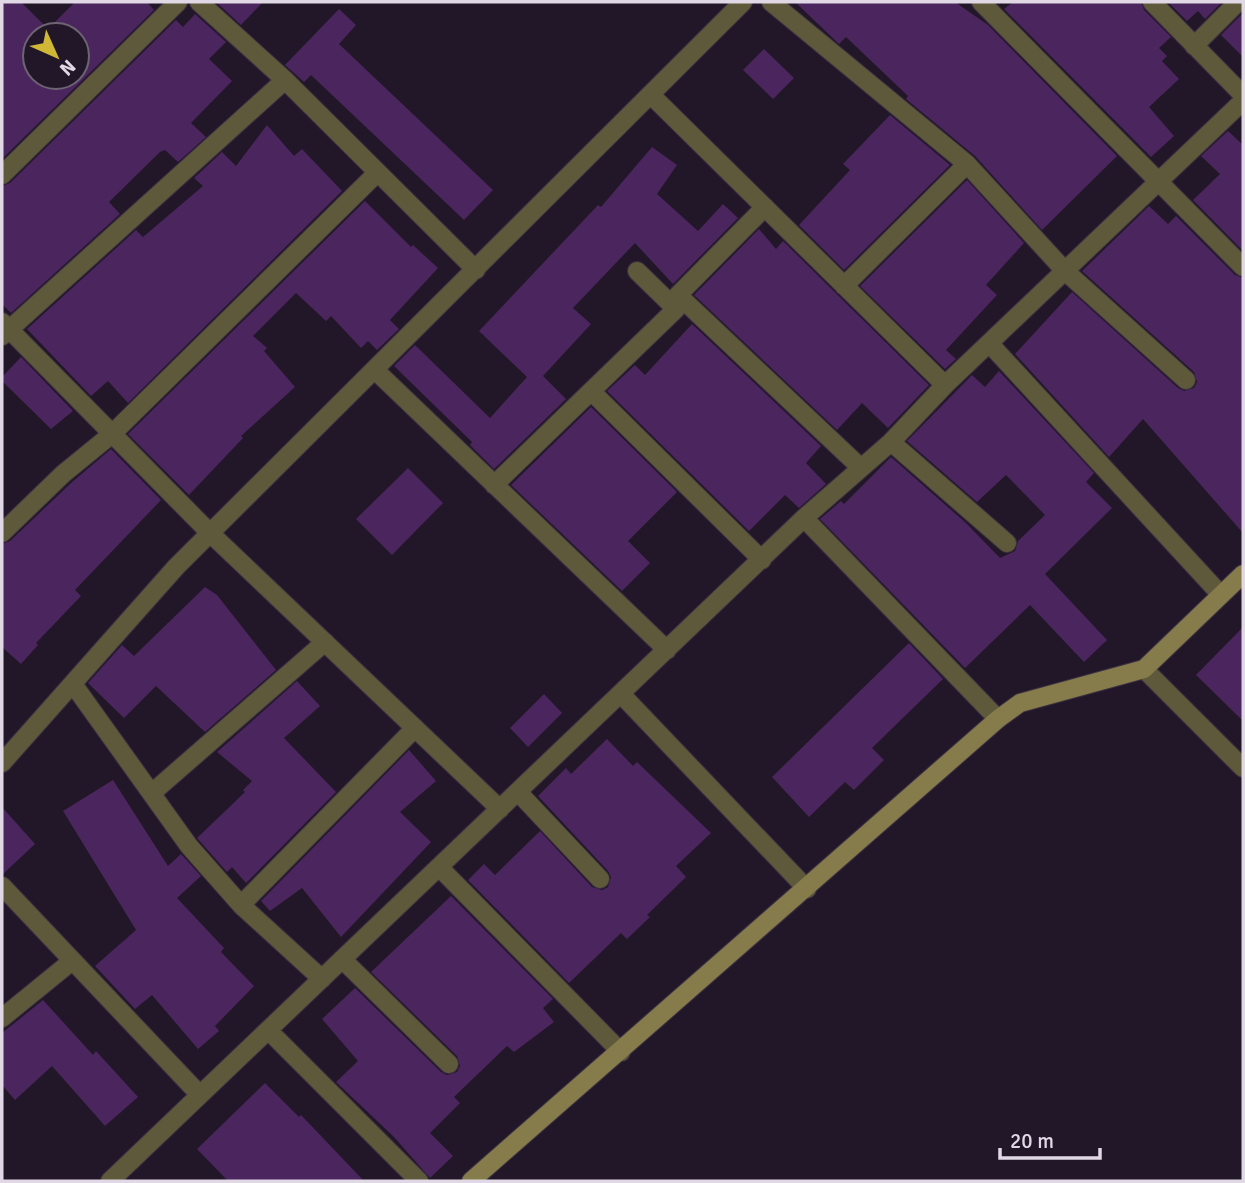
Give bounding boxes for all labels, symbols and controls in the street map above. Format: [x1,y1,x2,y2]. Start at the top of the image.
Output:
north arrow [21,21,91,91]
text: N [54,54,80,80]
scale bar [1000,1116,1100,1160]
text: 20 m [1010,1128,1054,1154]

